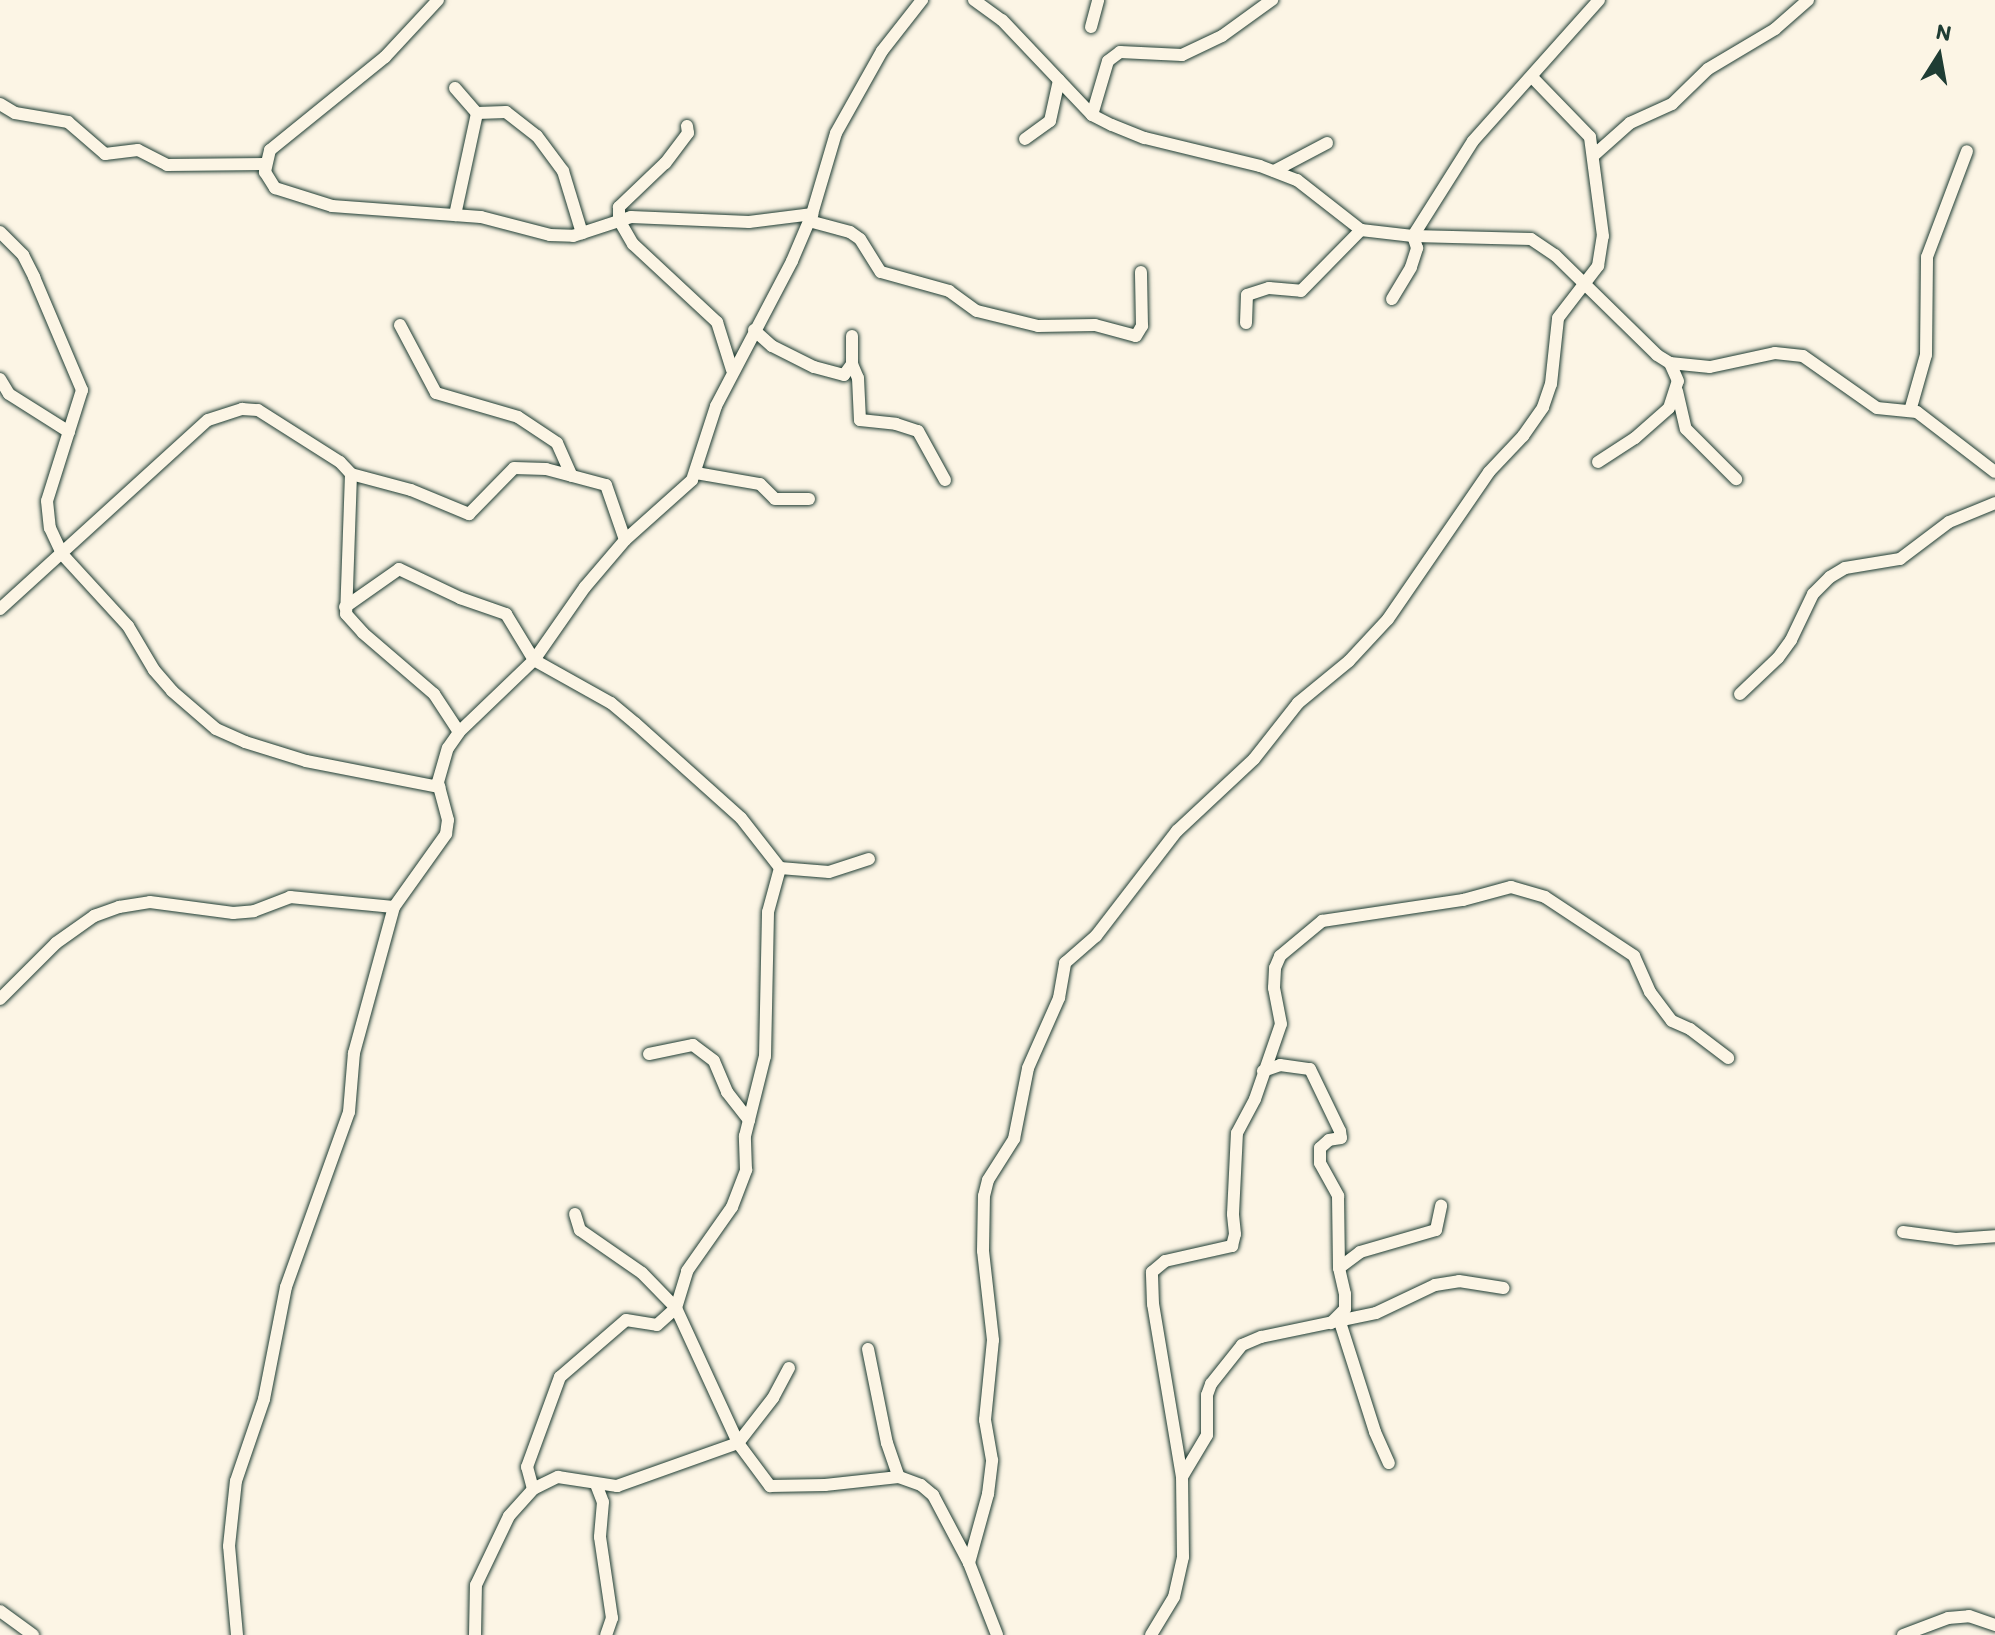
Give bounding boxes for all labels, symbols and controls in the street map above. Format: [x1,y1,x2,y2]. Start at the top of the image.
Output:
north arrow [1899,16,1979,96]
text: N [1934,17,1954,47]

